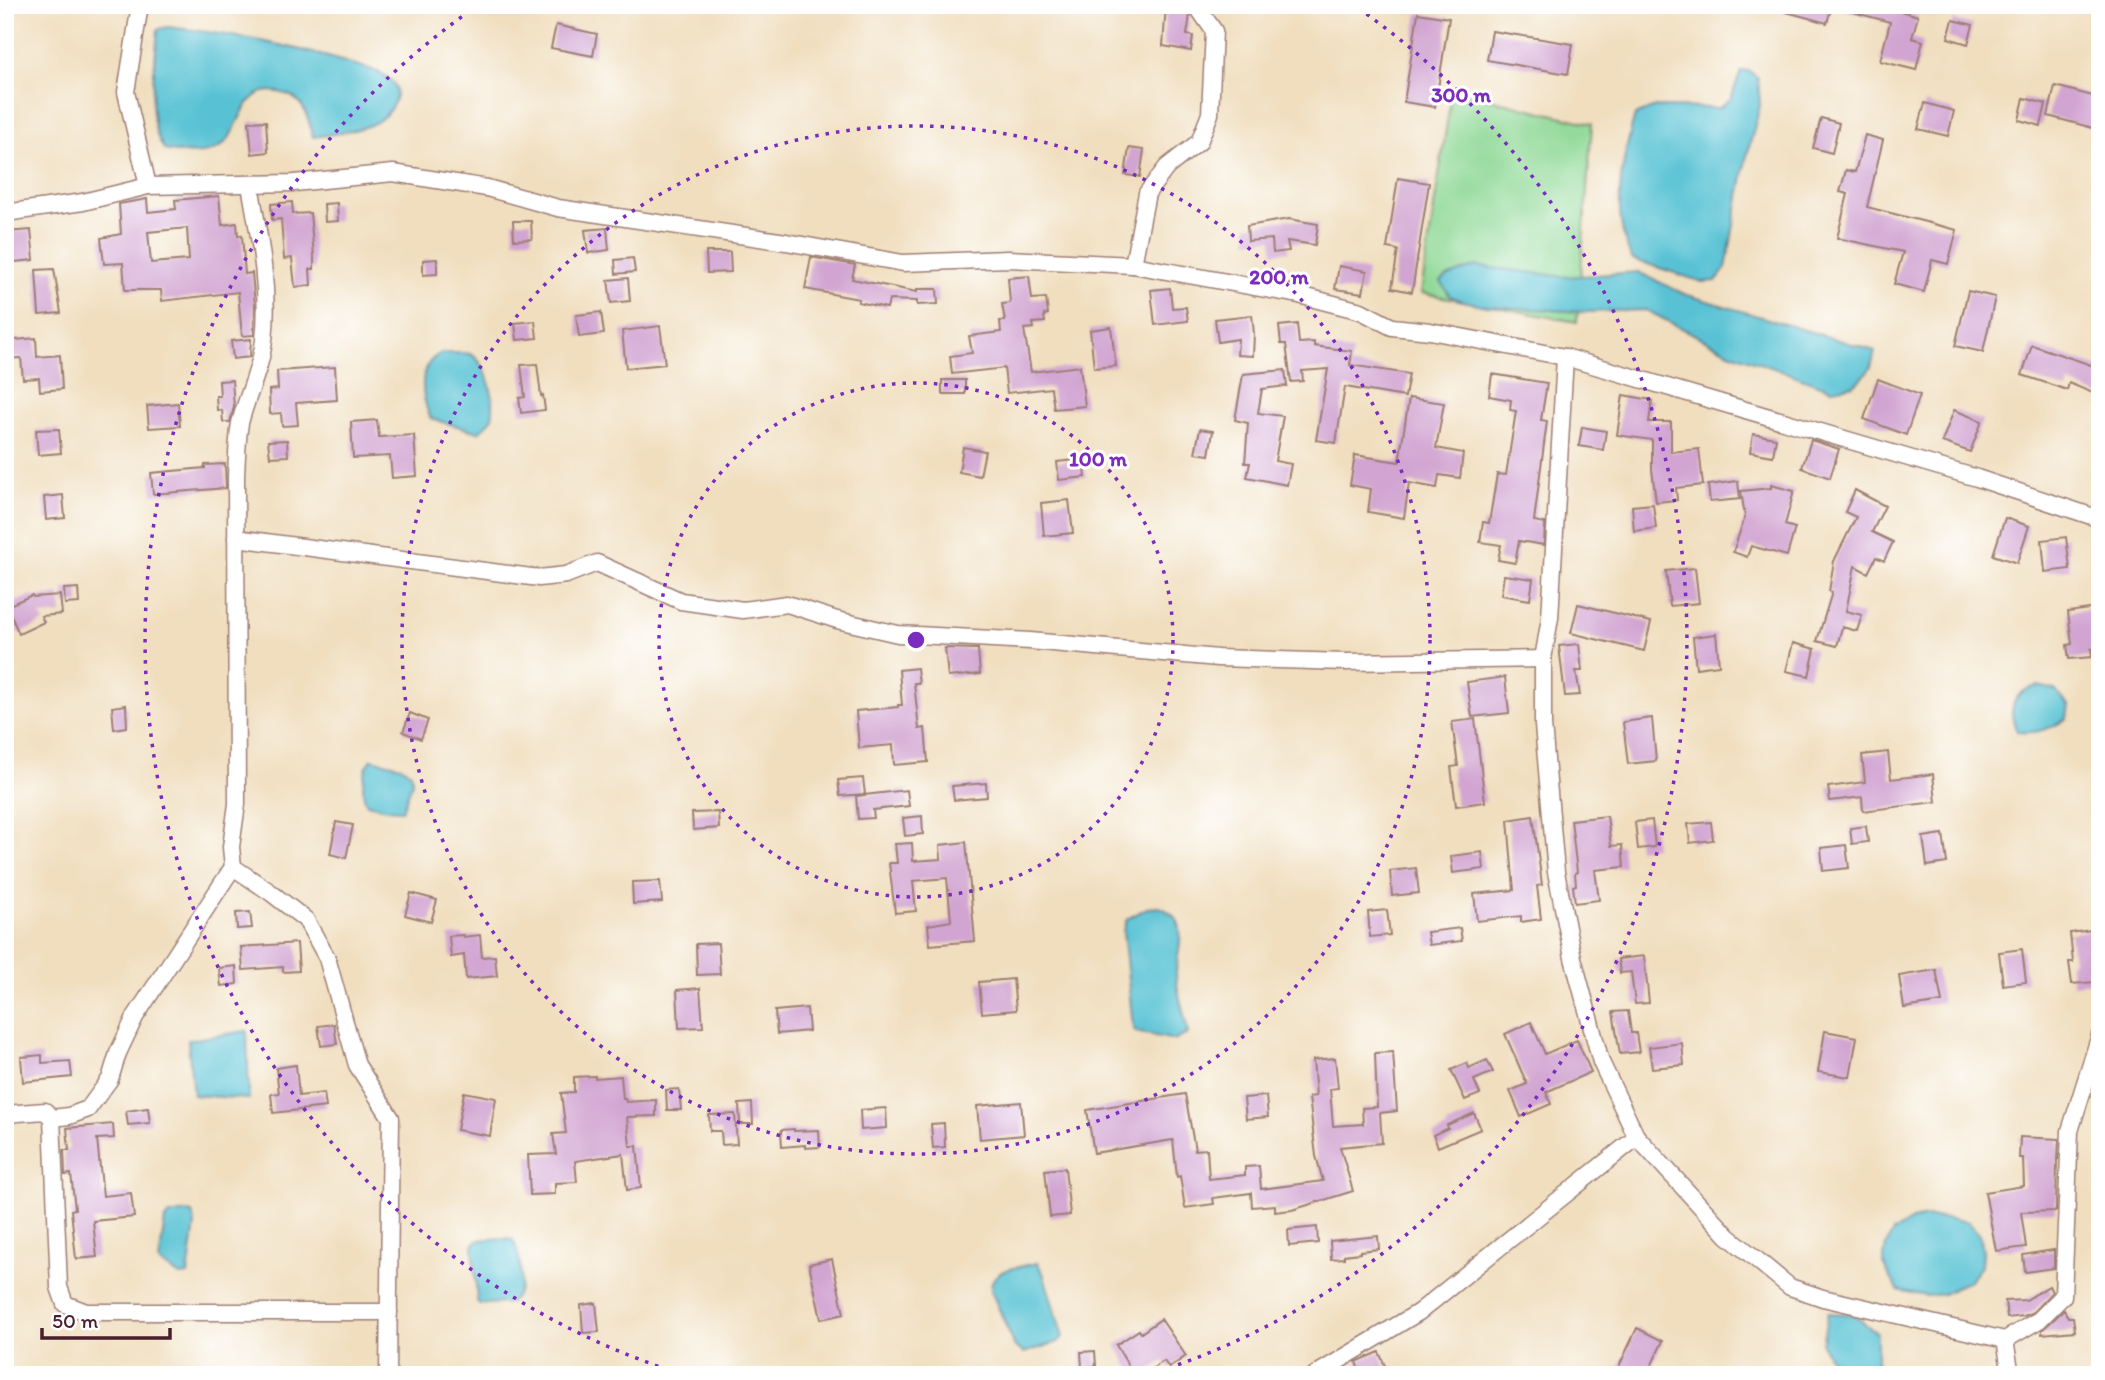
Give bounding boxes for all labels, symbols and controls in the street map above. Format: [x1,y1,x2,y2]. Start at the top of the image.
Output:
text: 300 m [1431,82,1491,107]
text: 200 m [1249,264,1309,289]
text: 100 m [1069,446,1127,471]
centre of rings [904,628,928,652]
scale bar [42,1296,170,1340]
text: 50 m [52,1308,99,1333]

